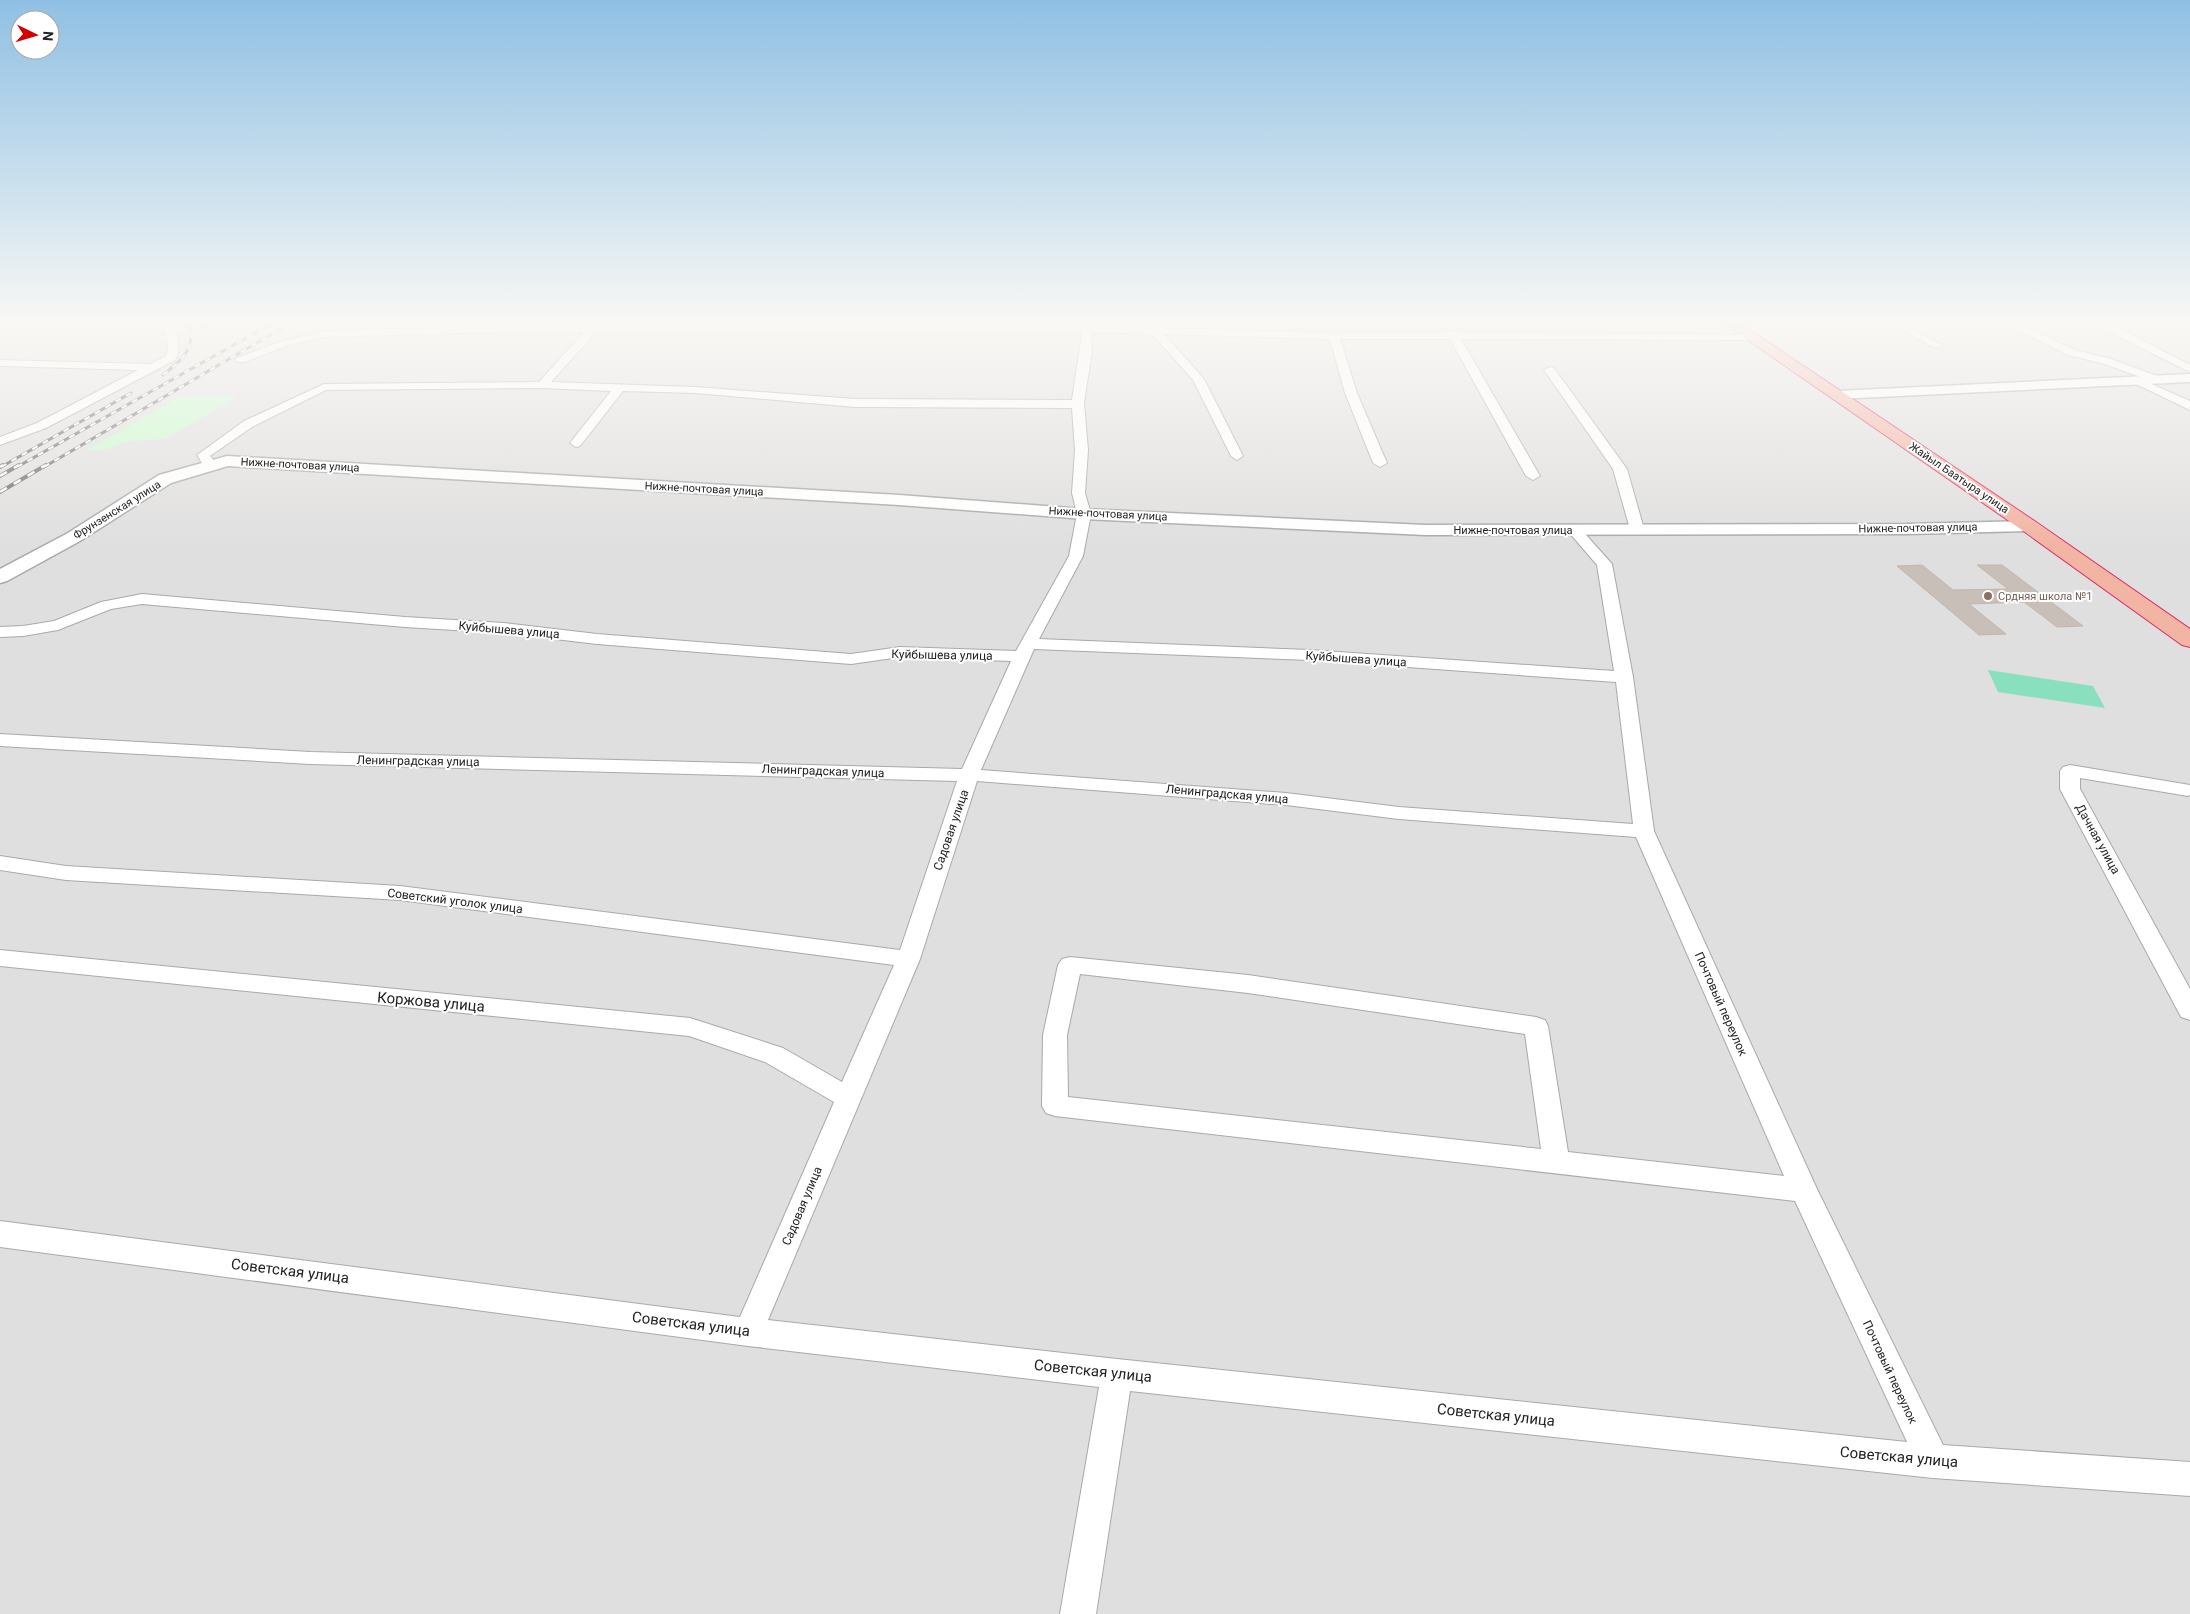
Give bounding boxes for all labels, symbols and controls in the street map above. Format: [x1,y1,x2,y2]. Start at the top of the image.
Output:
north arrow [10,10,60,60]
text: N [40,31,56,42]
street label: Жайыл Баатыра улица [1907,440,2011,516]
street label: Нижне-почтовая улица [240,455,360,475]
street label: Фрунзенская улица [71,478,163,542]
street label: Нижне-почтовая улица [644,479,764,499]
street label: Нижне-почтовая улица [1048,504,1168,524]
street label: Нижне-почтовая улица [1858,520,1978,536]
street label: Нижне-почтовая улица [1453,524,1573,537]
marker: Срдняя школа №1 [1982,590,1994,602]
place label: Срдняя школа №1 [1998,590,2093,603]
street label: Куйбышева улица [458,619,560,641]
street label: Куйбышева улица [891,647,993,663]
street label: Куйбышева улица [1305,648,1407,670]
street label: Ленинградская улица [356,753,480,769]
street label: Ленинградская улица [761,762,885,780]
street label: Ленинградская улица [1165,782,1289,806]
street label: Садовая улица [931,788,971,872]
street label: Дачная улица [2073,801,2123,877]
street label: Советский уголок улица [387,886,523,916]
street label: Почтовый переулок [1692,950,1750,1059]
street label: Коржова улица [376,988,486,1016]
street label: Садовая улица [779,1164,825,1248]
street label: Советская улица [230,1255,350,1287]
street label: Советская улица [631,1308,751,1340]
street label: Почтовый переулок [1860,1318,1920,1426]
street label: Советская улица [1033,1356,1153,1386]
street label: Советская улица [1436,1400,1556,1430]
street label: Советская улица [1839,1443,1959,1471]

